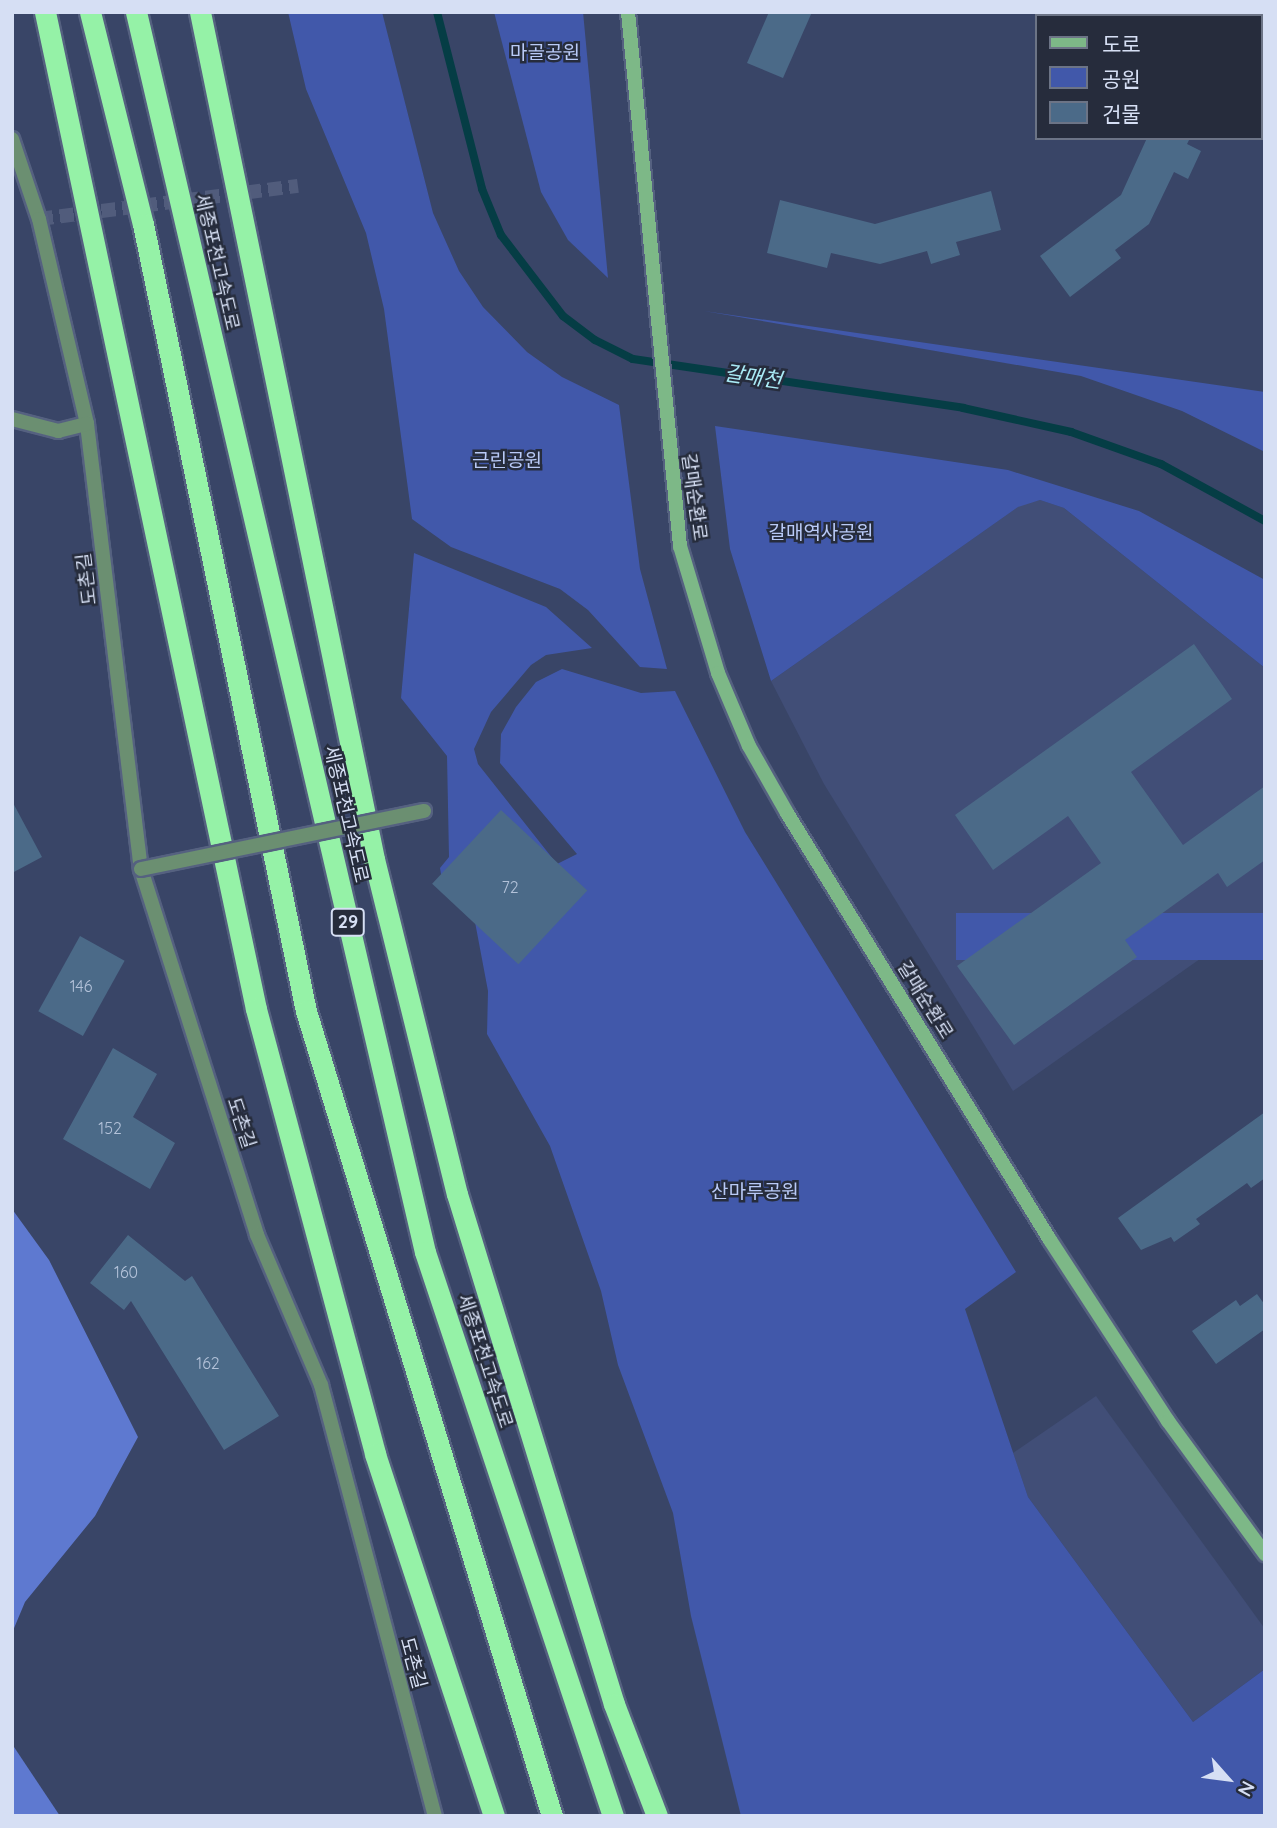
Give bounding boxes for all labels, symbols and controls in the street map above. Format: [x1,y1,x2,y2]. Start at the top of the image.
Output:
legend [1036,14,1263,140]
text: 도로 [1102,31,1141,57]
park label: 마골공원 [510,42,580,64]
text: 공원 [1102,66,1141,92]
text: 건물 [1102,101,1141,127]
street label: 세종포천고속도로 [190,191,244,333]
water label: 갈매천 [723,359,783,393]
park label: 근린공원 [472,450,542,472]
street label: 갈매순환로 [677,452,711,542]
park label: 갈매역사공원 [769,522,873,544]
street label: 도촌길 [72,552,102,606]
street label: 세종포천고속도로 [319,743,373,885]
house number: 72 [501,877,519,897]
road number: 29 [330,908,366,937]
street label: 갈매순환로 [892,957,958,1043]
house number: 146 [70,976,92,996]
street label: 도촌길 [222,1095,260,1151]
house number: 152 [98,1118,122,1138]
park label: 산마루공원 [711,1181,799,1203]
house number: 160 [114,1262,138,1282]
street label: 세종포천고속도로 [453,1291,517,1431]
house number: 162 [196,1353,220,1373]
street label: 도촌길 [395,1635,431,1691]
north arrow [1193,1744,1263,1814]
text: N [1233,1777,1260,1801]

